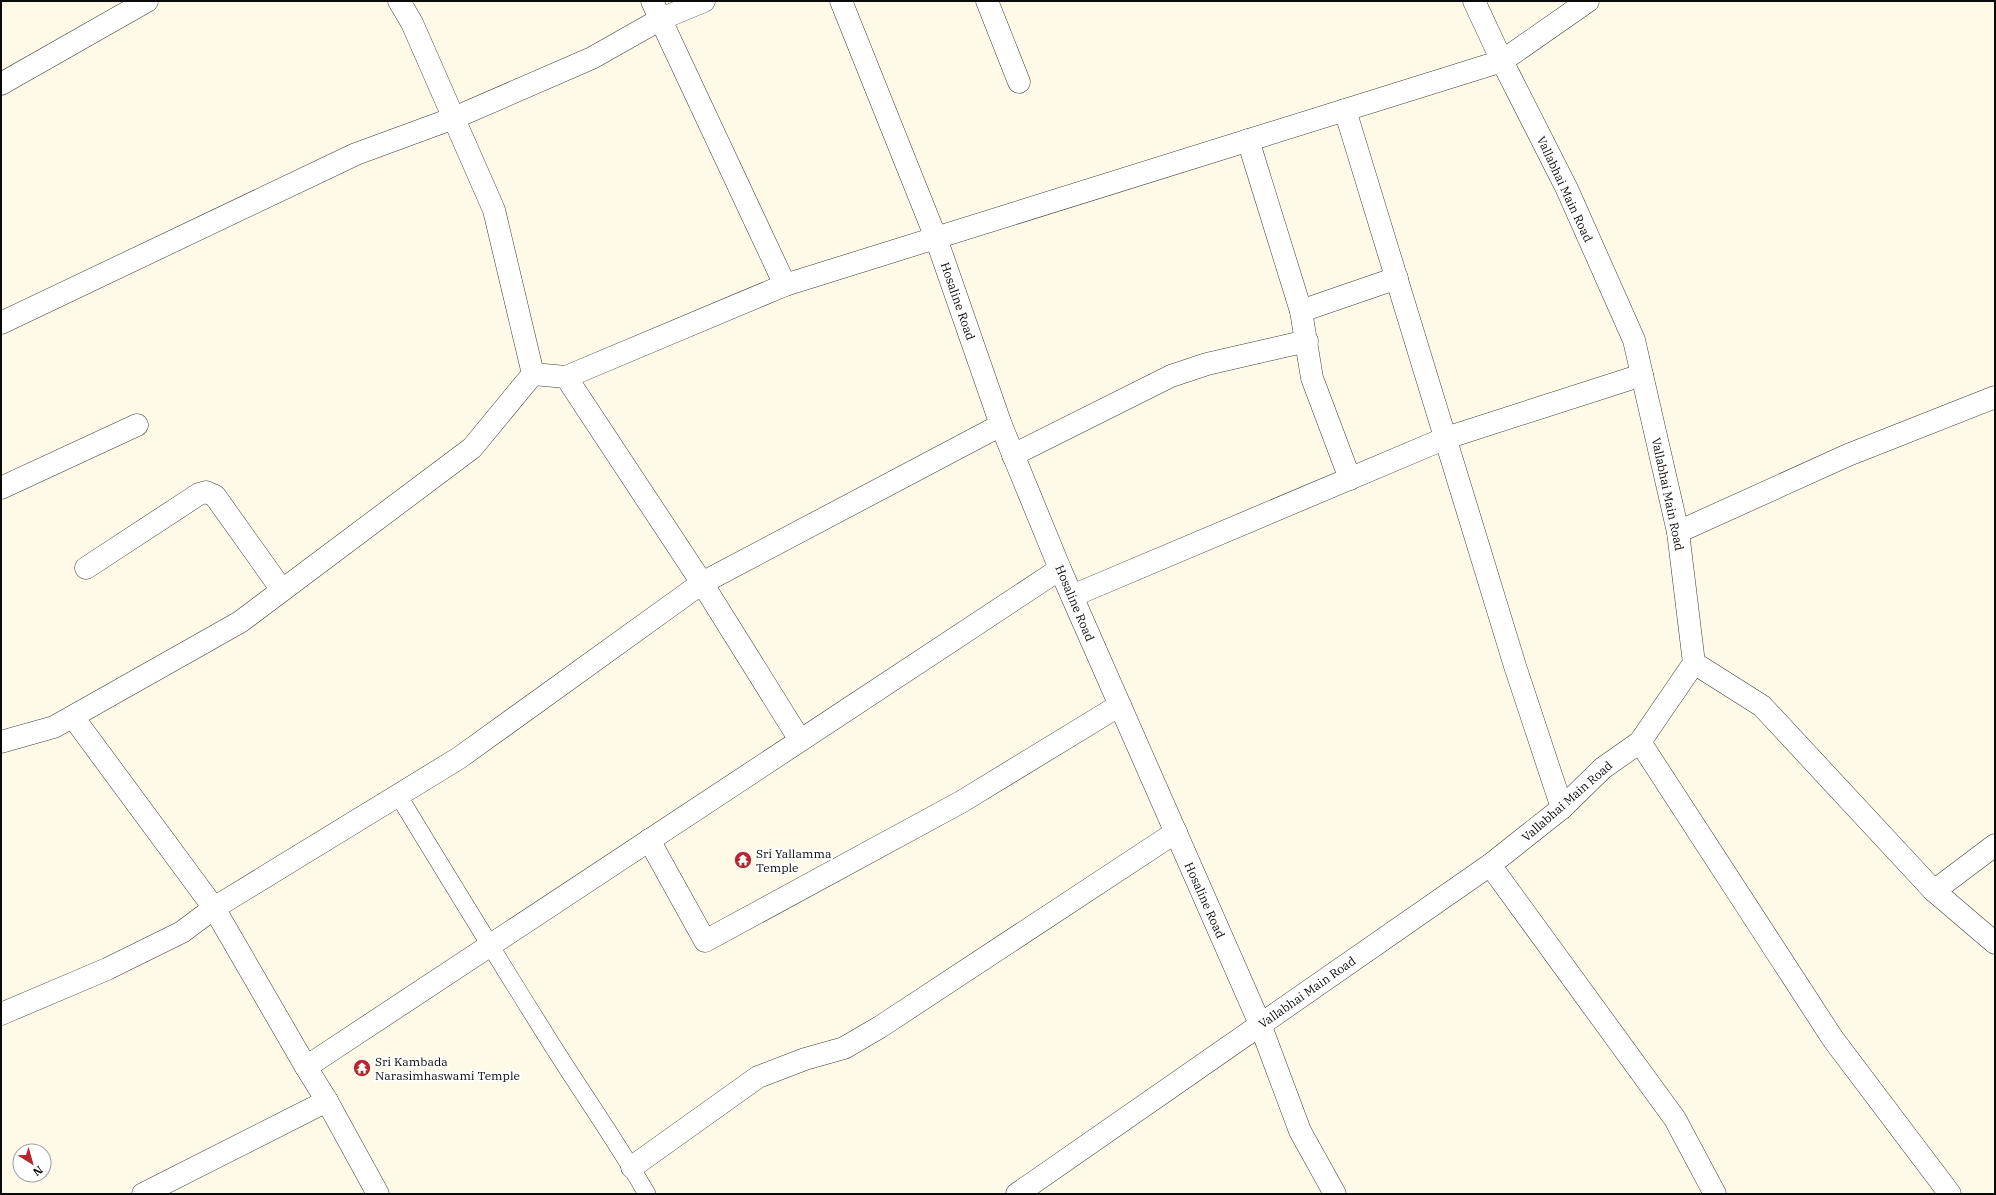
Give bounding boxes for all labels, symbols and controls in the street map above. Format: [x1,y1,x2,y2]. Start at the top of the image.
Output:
street label: Vallabhai Main Road [1534,134,1596,244]
street label: Hosaline Road [938,260,978,342]
street label: Vallabhai Main Road [1649,436,1687,552]
street label: Hosaline Road [1052,563,1098,643]
street label: Vallabhai Main Road [1519,758,1615,844]
place label: Sri Yallamma Temple [756,846,832,875]
temple icon: Sri Yallamma Temple [733,850,753,870]
street label: Hosaline Road [1182,860,1228,940]
street label: Vallabhai Main Road [1256,953,1358,1031]
place label: Sri Kambada Narasimhaswami Temple [375,1054,520,1083]
temple icon: Sri Kambada Narasimhaswami Temple [352,1058,372,1078]
north arrow [12,1143,52,1183]
text: N [30,1163,46,1179]

